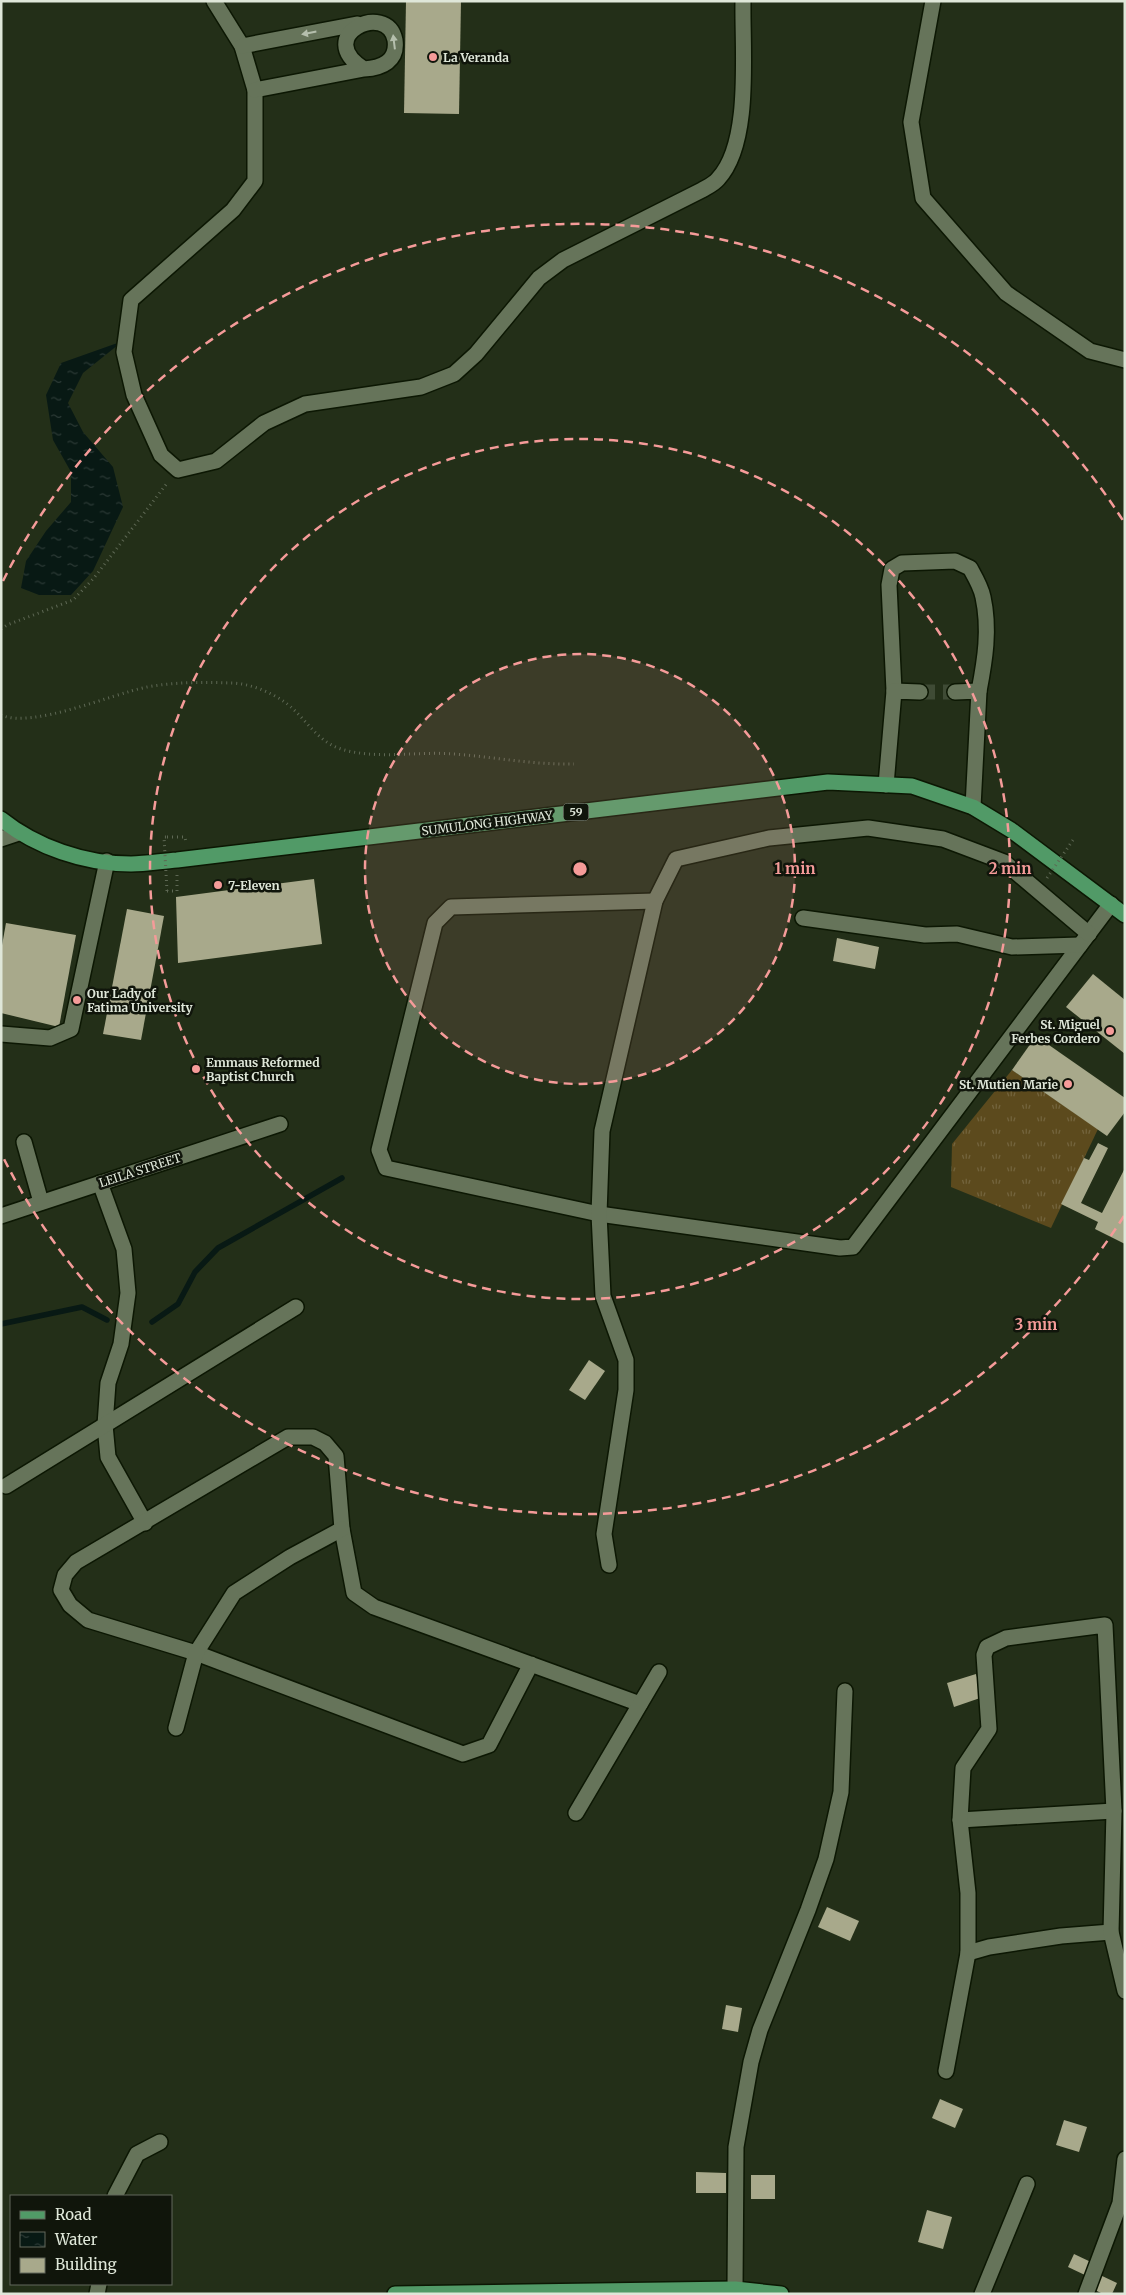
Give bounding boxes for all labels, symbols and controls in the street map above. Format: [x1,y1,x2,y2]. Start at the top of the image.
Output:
one-way arrow [302,29,317,37]
one-way arrow [390,33,398,49]
place label: La Veranda [443,50,509,65]
marker: La Veranda [427,51,439,63]
road number: 59 [564,804,588,820]
street label: SUMULONG HIGHWAY [421,807,554,838]
text: 1 min [775,859,815,878]
text: 2 min [989,859,1031,878]
centre of rings [571,860,589,878]
place label: 7-Eleven [228,878,280,893]
marker: 7-Eleven [212,879,224,891]
place label: Our Lady of Fatima University [87,986,194,1015]
marker: Our Lady of Fatima University [71,994,83,1006]
place label: St. Miguel Ferbes Cordero [1011,1017,1100,1046]
marker: St. Miguel Ferbes Cordero [1104,1025,1116,1037]
place label: Emmaus Reformed Baptist Church [206,1055,320,1084]
marker: Emmaus Reformed Baptist Church [190,1063,202,1075]
place label: St. Mutien Marie [959,1077,1058,1092]
marker: St. Mutien Marie [1062,1078,1074,1090]
street label: LEILA STREET [97,1149,184,1190]
text: 3 min [1015,1315,1057,1334]
legend [10,2195,172,2285]
text: Road [55,2205,91,2224]
text: Water [54,2230,98,2249]
text: Building [55,2255,117,2274]

